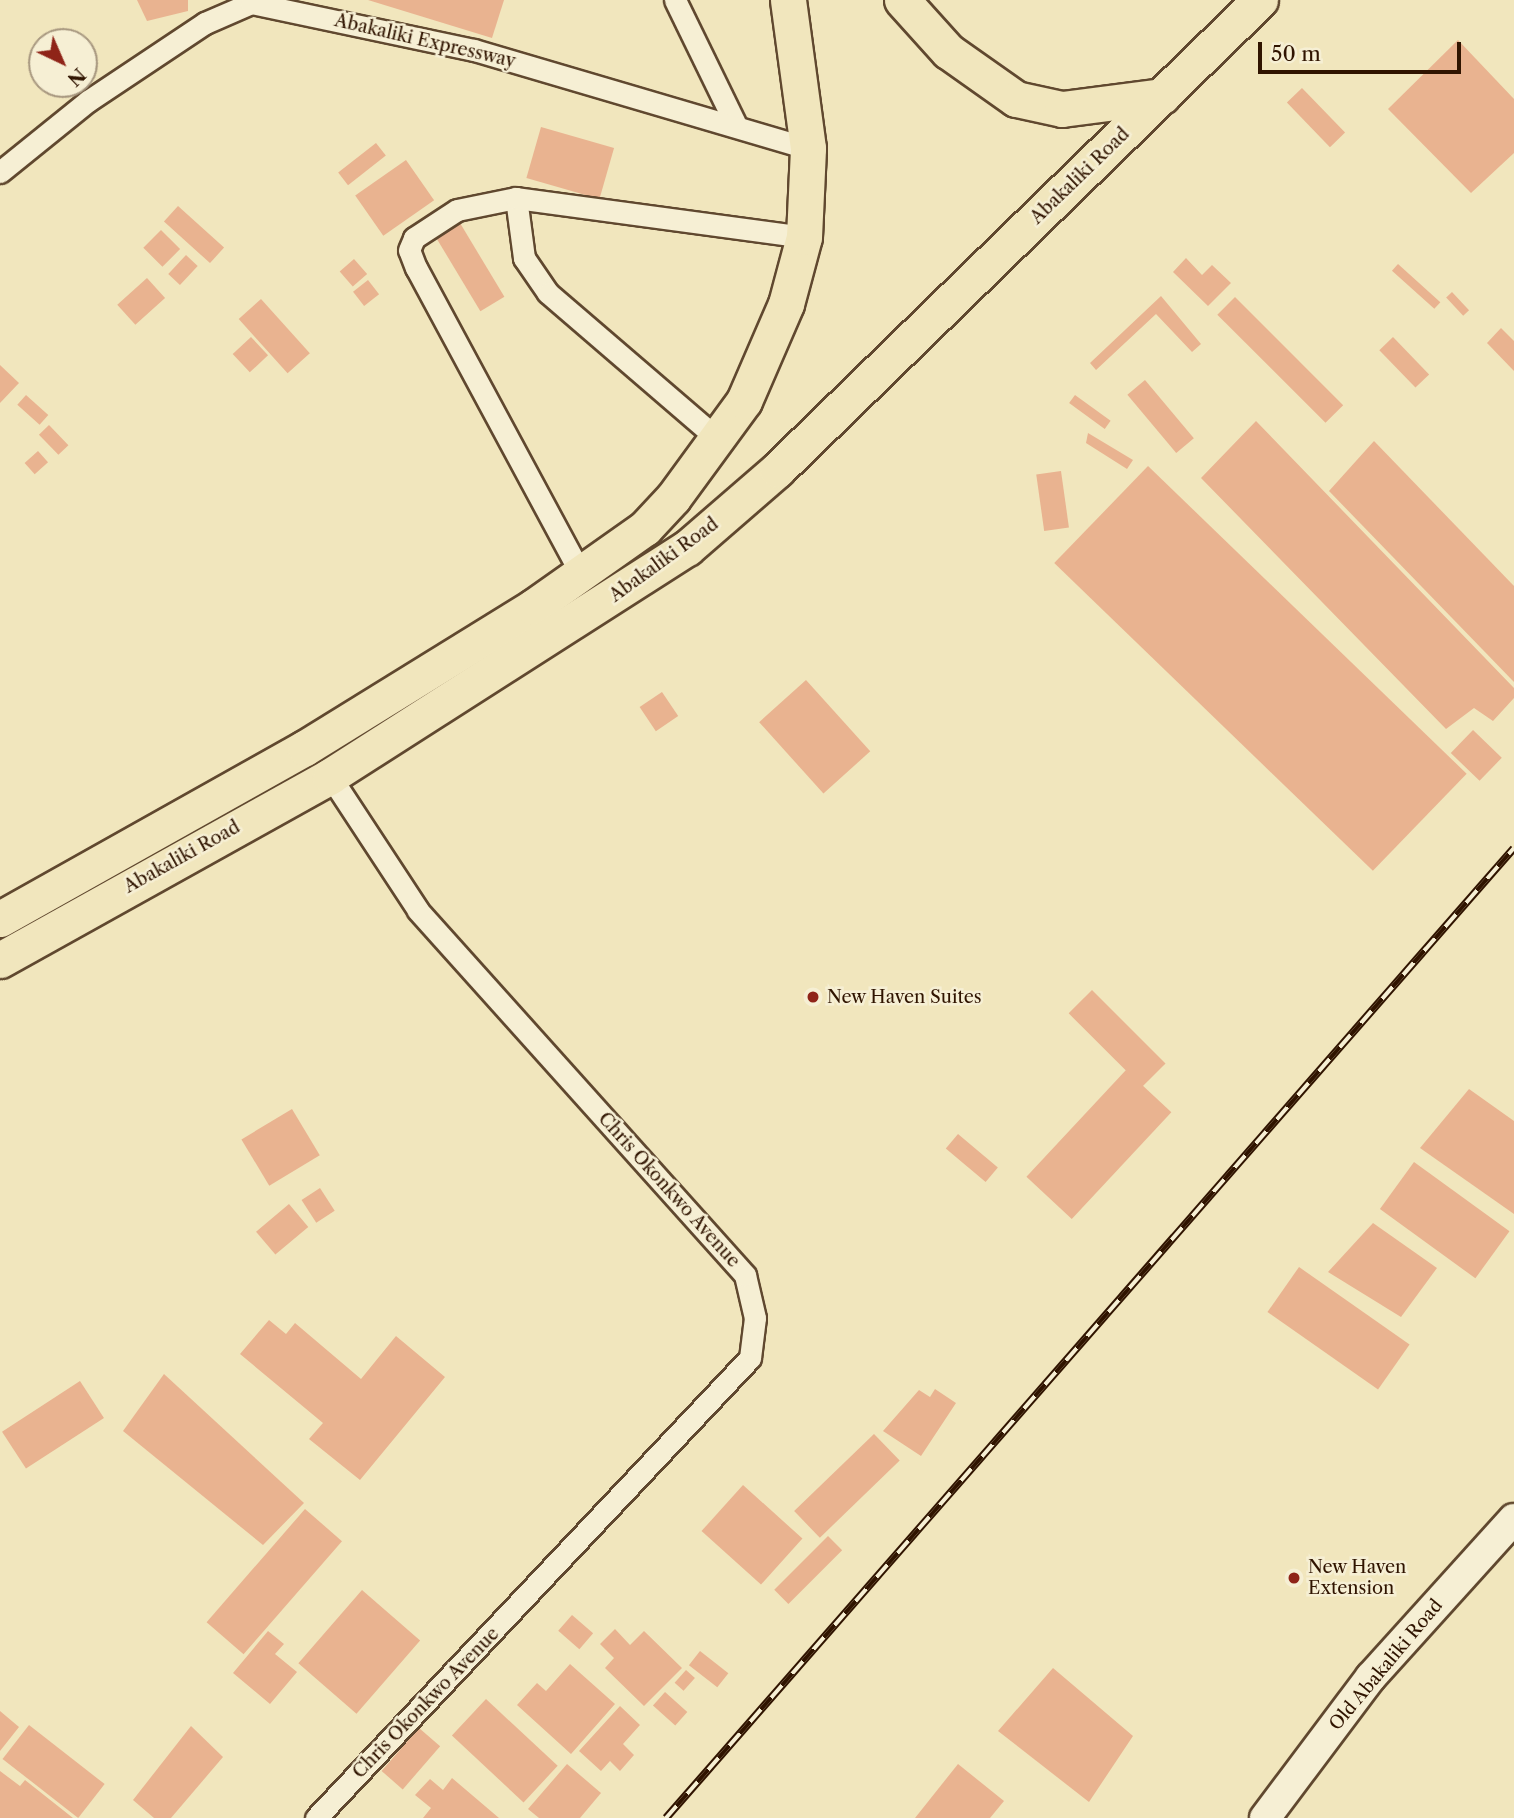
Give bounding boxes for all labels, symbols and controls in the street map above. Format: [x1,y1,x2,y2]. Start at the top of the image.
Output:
street label: Abakaliki Expressway [332,10,518,72]
north arrow [28,28,98,98]
scale bar [1262,28,1465,72]
text: 50 m [1271,41,1321,66]
text: N [63,63,90,91]
street label: Abakaliki Road [1026,123,1134,229]
street label: Abakaliki Road [605,513,723,607]
street label: Abakaliki Road [120,816,244,898]
place label: New Haven Suites [827,986,982,1008]
marker: New Haven Suites [805,989,821,1005]
street label: Chris Okonkwo Avenue [593,1108,745,1272]
place label: New Haven Extension [1308,1557,1407,1600]
marker: New Haven Extension [1286,1570,1302,1586]
street label: Old Abakaliki Road [1325,1595,1447,1735]
street label: Chris Okonkwo Avenue [348,1623,504,1783]

